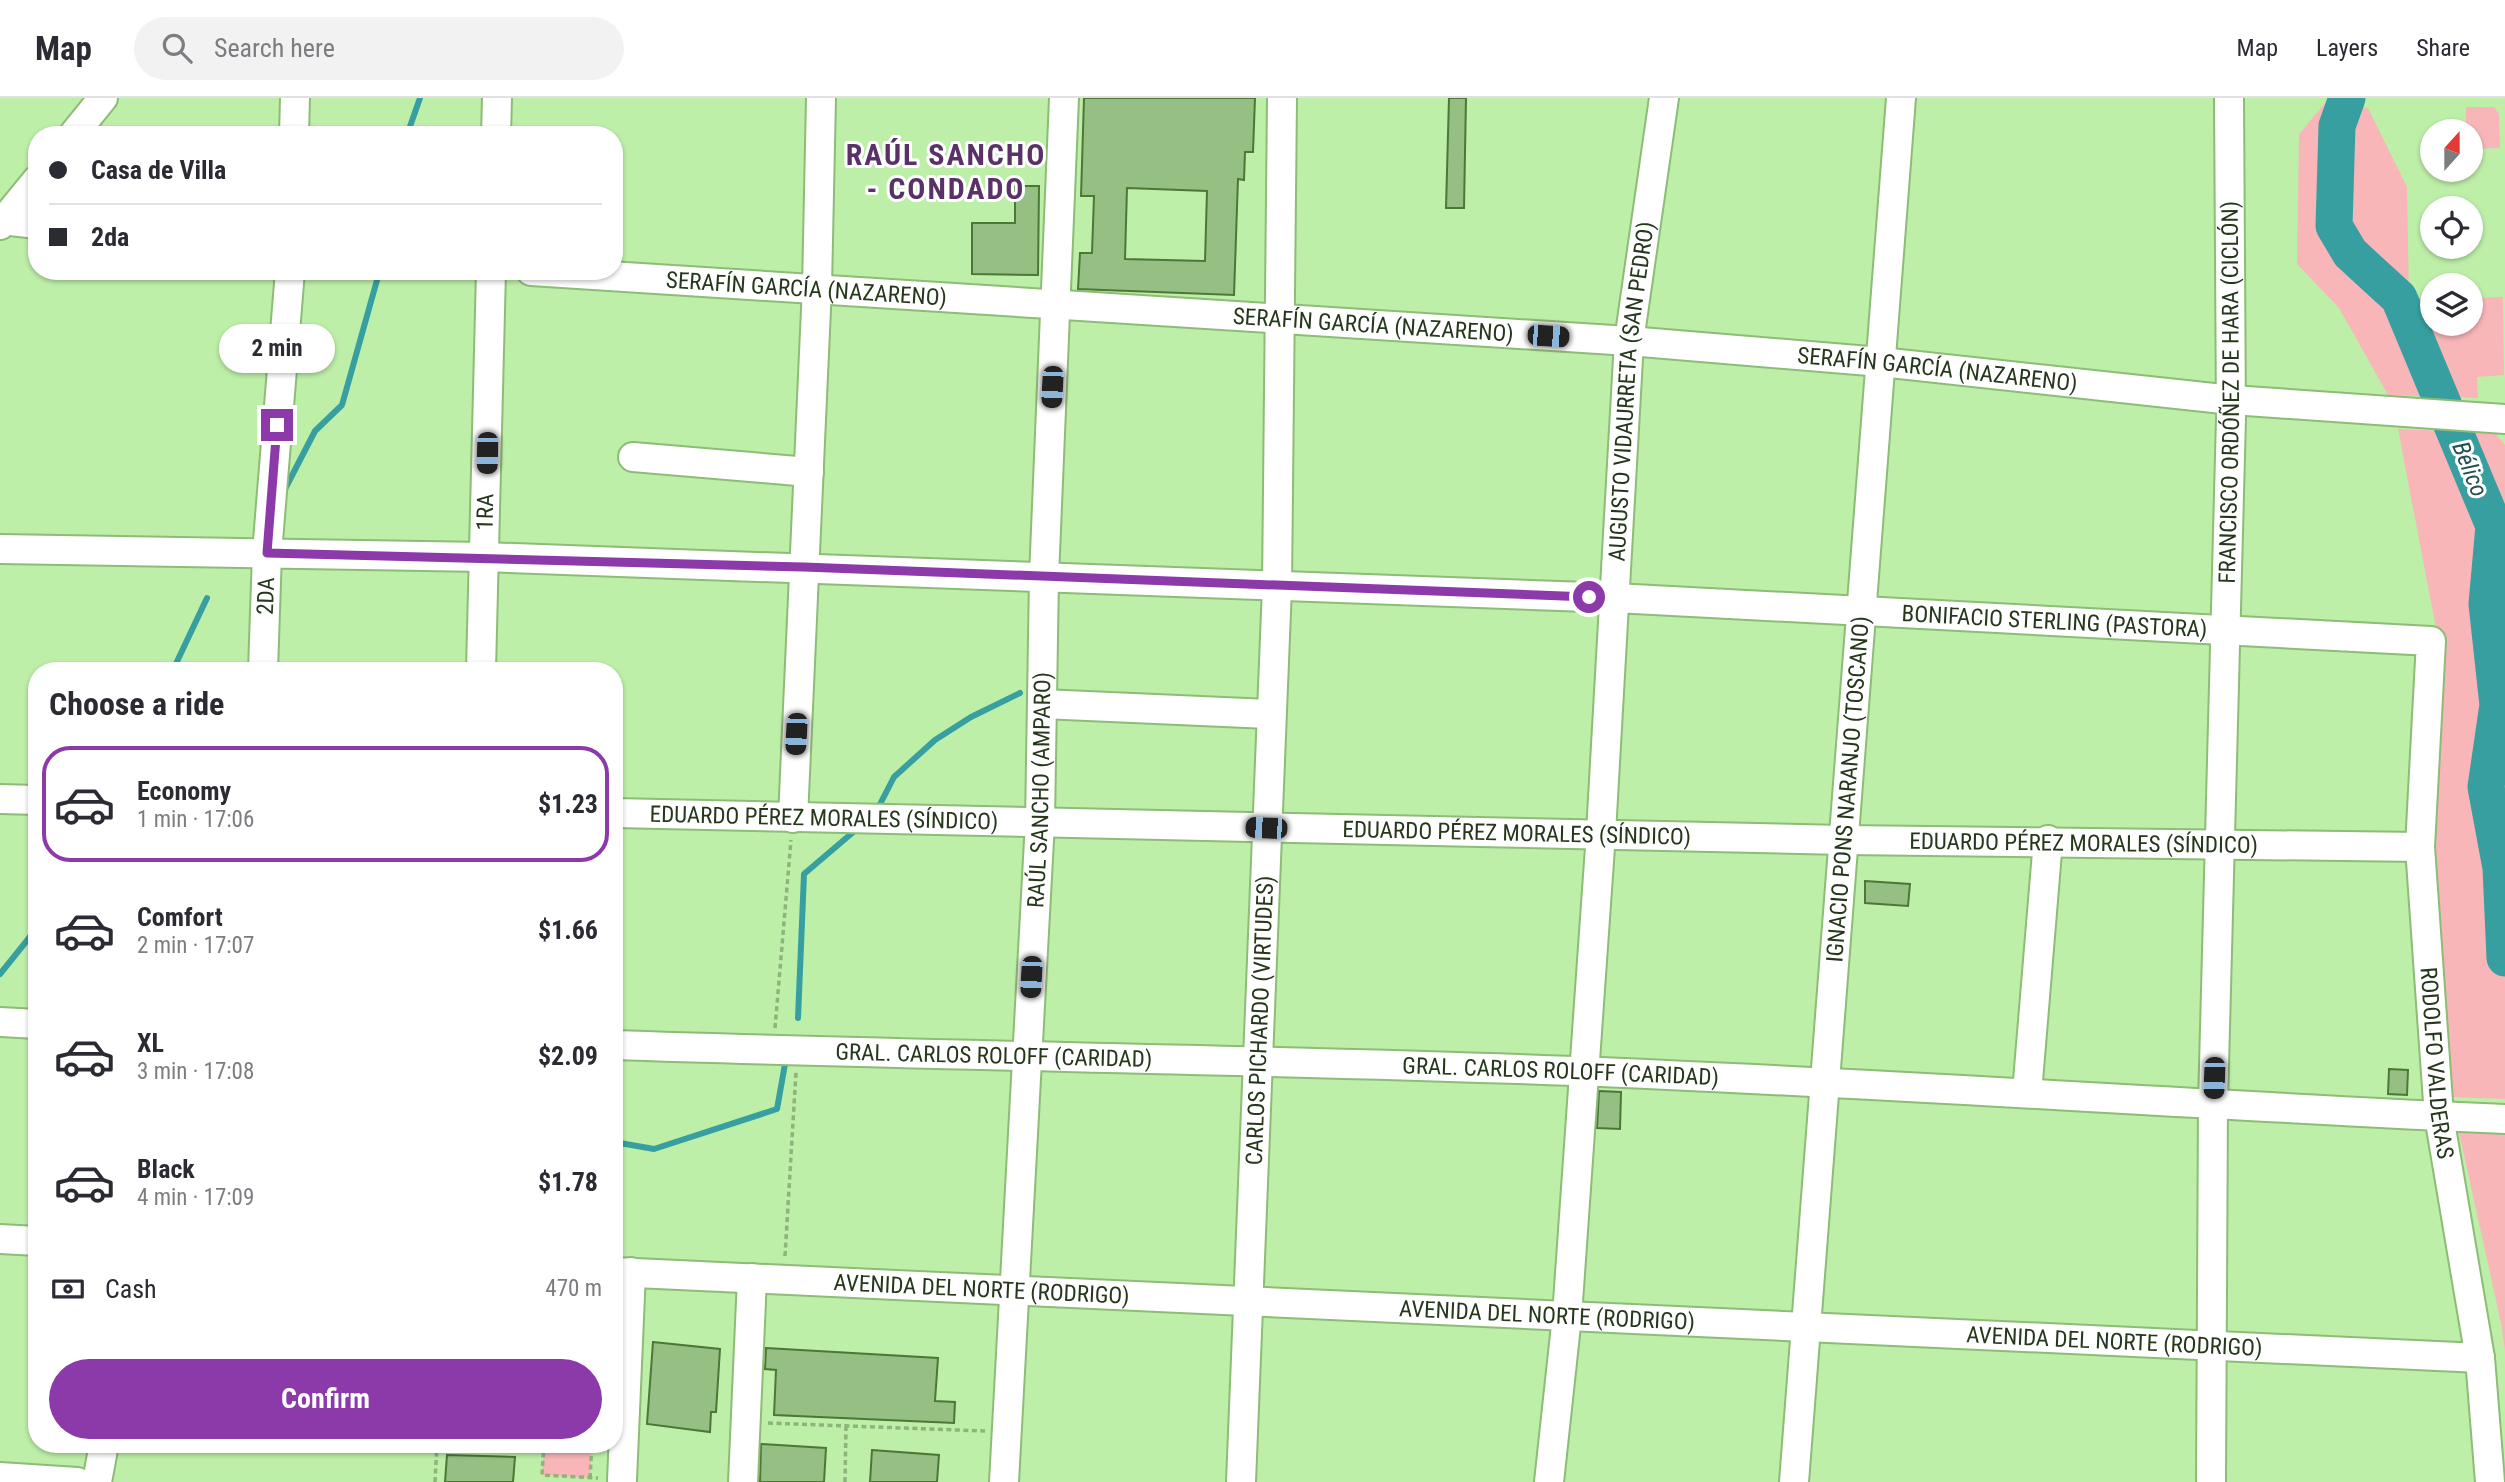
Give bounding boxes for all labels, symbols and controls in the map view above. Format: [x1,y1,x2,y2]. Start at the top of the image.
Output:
search box [134,17,624,80]
text: Map [35,29,92,68]
icon: search [158,29,196,67]
text: Search here [214,33,335,63]
text: Map [2237,34,2278,62]
text: Layers [2316,34,2378,62]
text: Share [2416,34,2470,62]
north arrow [2420,119,2483,182]
map controls [2420,119,2483,336]
district label: RAÚL SANCHO - CONDADO [846,137,1046,206]
text: Casa de Villa [91,155,226,185]
button: locate [2420,196,2483,259]
street label: FRANCISCO ORDÓÑEZ DE HARA (CICLÓN) [2213,201,2245,584]
street label: AUGUSTO VIDAURRETA (SAN PEDRO) [1603,220,1660,562]
text: 2da [91,222,129,252]
street label: SERAFÍN GARCÍA (NAZARENO) [665,266,948,311]
button: layers [2420,273,2483,336]
street label: SERAFÍN GARCÍA (NAZARENO) [1232,302,1515,347]
callout: 2 min [219,324,335,372]
car [1527,324,1570,348]
text: 2 min [251,335,303,362]
street label: SERAFÍN GARCÍA (NAZARENO) [1796,342,2079,397]
car [1041,365,1064,409]
route end [261,409,293,441]
car [477,432,498,474]
water label: Bélico [2446,437,2494,501]
street label: 1RA [471,493,499,531]
street label: 2DA [251,577,280,615]
route start [1573,581,1605,613]
street label: BONIFACIO STERLING (PASTORA) [1901,600,2208,643]
street label: IGNACIO PONS NARANJO (TOSCANO) [1821,615,1874,963]
street label: RAÚL SANCHO (AMPARO) [1022,672,1056,909]
text: Choose a ride [49,685,224,723]
car [785,712,808,756]
icon: car [53,773,116,836]
text: Economy [137,776,231,806]
text: $1.23 [538,789,598,819]
street label: EDUARDO PÉREZ MORALES (SÍNDICO) [649,800,999,835]
text: 1 min · 17:06 [137,806,254,833]
street label: EDUARDO PÉREZ MORALES (SÍNDICO) [1342,815,1691,850]
car [1245,817,1288,839]
street label: EDUARDO PÉREZ MORALES (SÍNDICO) [1909,827,2258,859]
street label: CARLOS PICHARDO (VIRTUDES) [1240,875,1279,1166]
icon: car [53,899,116,962]
text: Comfort [137,902,223,932]
text: $1.66 [538,915,598,945]
text: 2 min · 17:07 [137,932,254,959]
car [1020,955,1043,999]
street label: RODOLFO VALDERAS [2415,966,2460,1161]
icon: car [53,1025,116,1088]
text: XL [137,1028,164,1058]
street label: GRAL. CARLOS ROLOFF (CARIDAD) [835,1038,1153,1072]
text: $2.09 [538,1041,598,1071]
street label: GRAL. CARLOS ROLOFF (CARIDAD) [1402,1052,1720,1091]
car [2203,1057,2226,1099]
text: 3 min · 17:08 [137,1058,254,1085]
icon: car [53,1151,116,1214]
text: Black [137,1154,195,1184]
text: $1.78 [538,1167,598,1197]
text: 4 min · 17:09 [137,1184,254,1211]
street label: AVENIDA DEL NORTE (RODRIGO) [833,1269,1130,1309]
icon: cash [49,1270,87,1308]
text: Cash [105,1274,157,1304]
text: 470 m [545,1275,602,1302]
street label: AVENIDA DEL NORTE (RODRIGO) [1398,1295,1696,1335]
street label: AVENIDA DEL NORTE (RODRIGO) [1966,1321,2263,1361]
button: Confirm [49,1359,602,1439]

